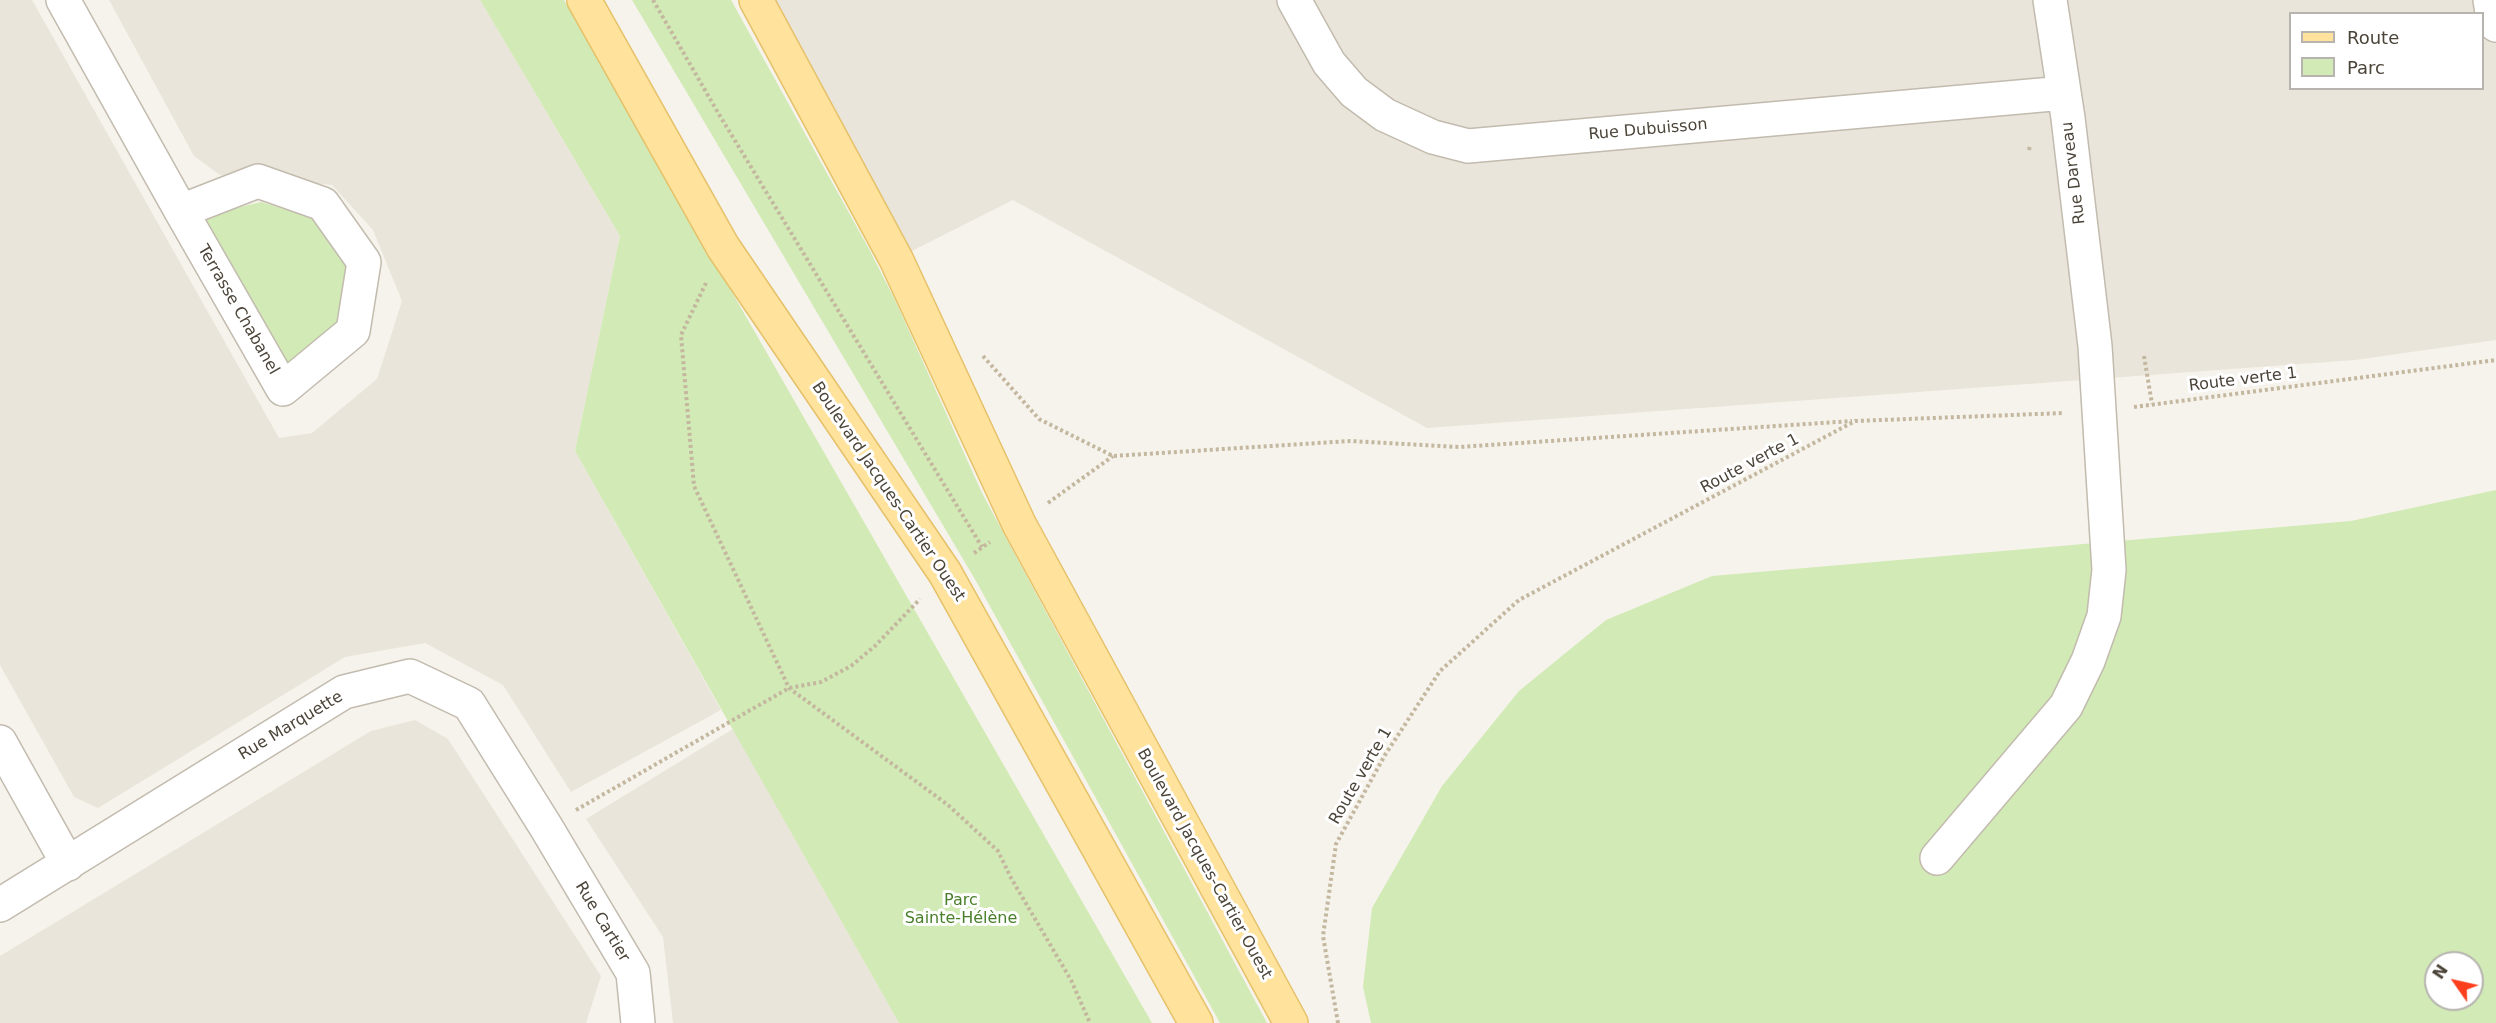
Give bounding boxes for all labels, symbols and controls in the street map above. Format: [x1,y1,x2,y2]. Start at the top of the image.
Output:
legend [2289,12,2484,90]
text: Route [2347,27,2399,48]
text: Parc [2347,57,2385,78]
street label: Rue Dubuisson [1588,115,1708,145]
street label: Rue Darveau [2058,121,2090,225]
street label: Terrasse Chabanel [193,242,283,378]
street label: Route verte 1 [2188,364,2298,396]
street label: Boulevard Jacques-Cartier Ouest [807,379,969,605]
street label: Route verte 1 [1697,430,1803,498]
street label: Rue Marquette [236,687,346,765]
street label: Route verte 1 [1325,724,1397,828]
street label: Boulevard Jacques-Cartier Ouest [1132,745,1276,983]
street label: Rue Cartier [571,878,633,966]
park label: Parc Sainte-Hélène [905,891,1017,929]
north arrow [2424,951,2484,1011]
text: N [2429,961,2452,983]

